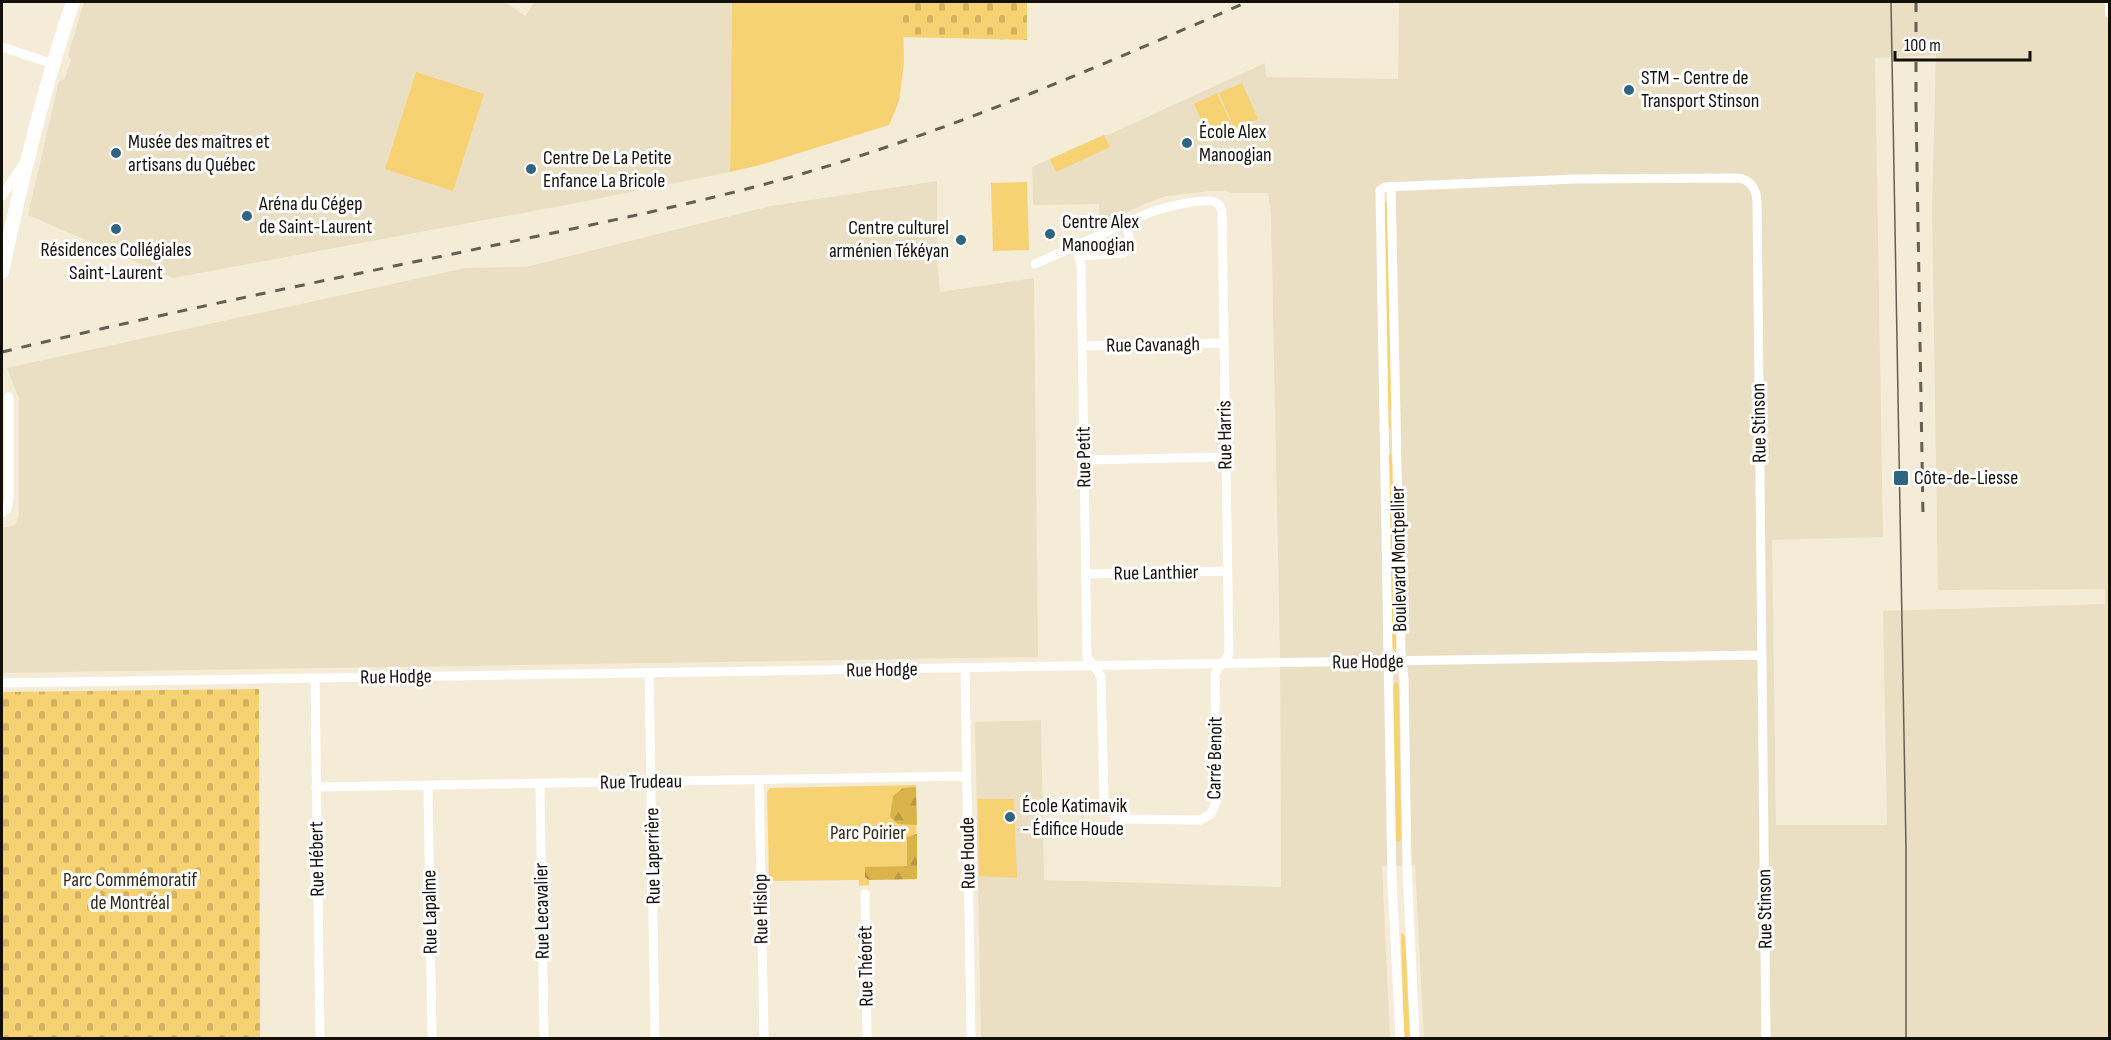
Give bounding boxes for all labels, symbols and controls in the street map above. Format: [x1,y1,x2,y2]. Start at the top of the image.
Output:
scale bar [1895,24,2030,62]
text: 100 m [1904,35,1941,56]
place label: STM - Centre de Transport Stinson [1641,66,1759,113]
marker: STM - Centre de Transport Stinson [1622,83,1636,97]
place label: École Alex Manoogian [1199,120,1272,167]
place label: Musée des maîtres et artisans du Québec [128,130,270,177]
marker: École Alex Manoogian [1180,136,1194,150]
marker: Musée des maîtres et artisans du Québec [109,146,123,160]
place label: Centre De La Petite Enfance La Bricole [543,146,672,193]
marker: Centre De La Petite Enfance La Bricole [524,162,538,176]
place label: Aréna du Cégep de Saint-Laurent [258,192,372,239]
marker: Aréna du Cégep de Saint-Laurent [240,209,254,223]
place label: Centre Alex Manoogian [1062,210,1139,257]
place label: Centre culturel arménien Tékéyan [829,216,949,263]
marker: Résidences Collégiales Saint-Laurent [109,222,123,236]
marker: Centre Alex Manoogian [1043,227,1057,241]
marker: Centre culturel arménien Tékéyan [954,233,968,247]
place label: Résidences Collégiales Saint-Laurent [41,238,191,285]
street label: Rue Cavanagh [1106,332,1200,358]
street label: Rue Stinson [1746,383,1772,463]
street label: Rue Harris [1212,400,1238,470]
street label: Rue Petit [1071,426,1097,488]
place label: Côte-de-Liesse [1914,466,2018,490]
marker: Côte-de-Liesse [1892,469,1910,487]
street label: Boulevard Montpellier [1386,486,1412,632]
street label: Rue Lanthier [1113,560,1199,586]
street label: Rue Hodge [1332,649,1404,675]
street label: Rue Hodge [846,657,918,683]
street label: Rue Hodge [360,664,432,690]
street label: Carré Benoit [1202,716,1228,800]
street label: Rue Trudeau [600,769,682,795]
place label: École Katimavik - Édifice Houde [1022,794,1128,841]
street label: Rue Laperrière [640,807,666,905]
marker: École Katimavik - Édifice Houde [1003,810,1017,824]
street label: Rue Houde [955,817,981,889]
street label: Rue Hébert [304,821,330,897]
park label: Parc Poirier [830,821,906,845]
street label: Rue Lecavalier [529,862,555,959]
park label: Parc Commémoratif de Montréal [63,868,197,915]
street label: Rue Stinson [1752,869,1778,949]
street label: Rue Lapalme [417,870,443,954]
street label: Rue Hislop [748,874,774,944]
street label: Rue Théorêt [853,925,879,1007]

